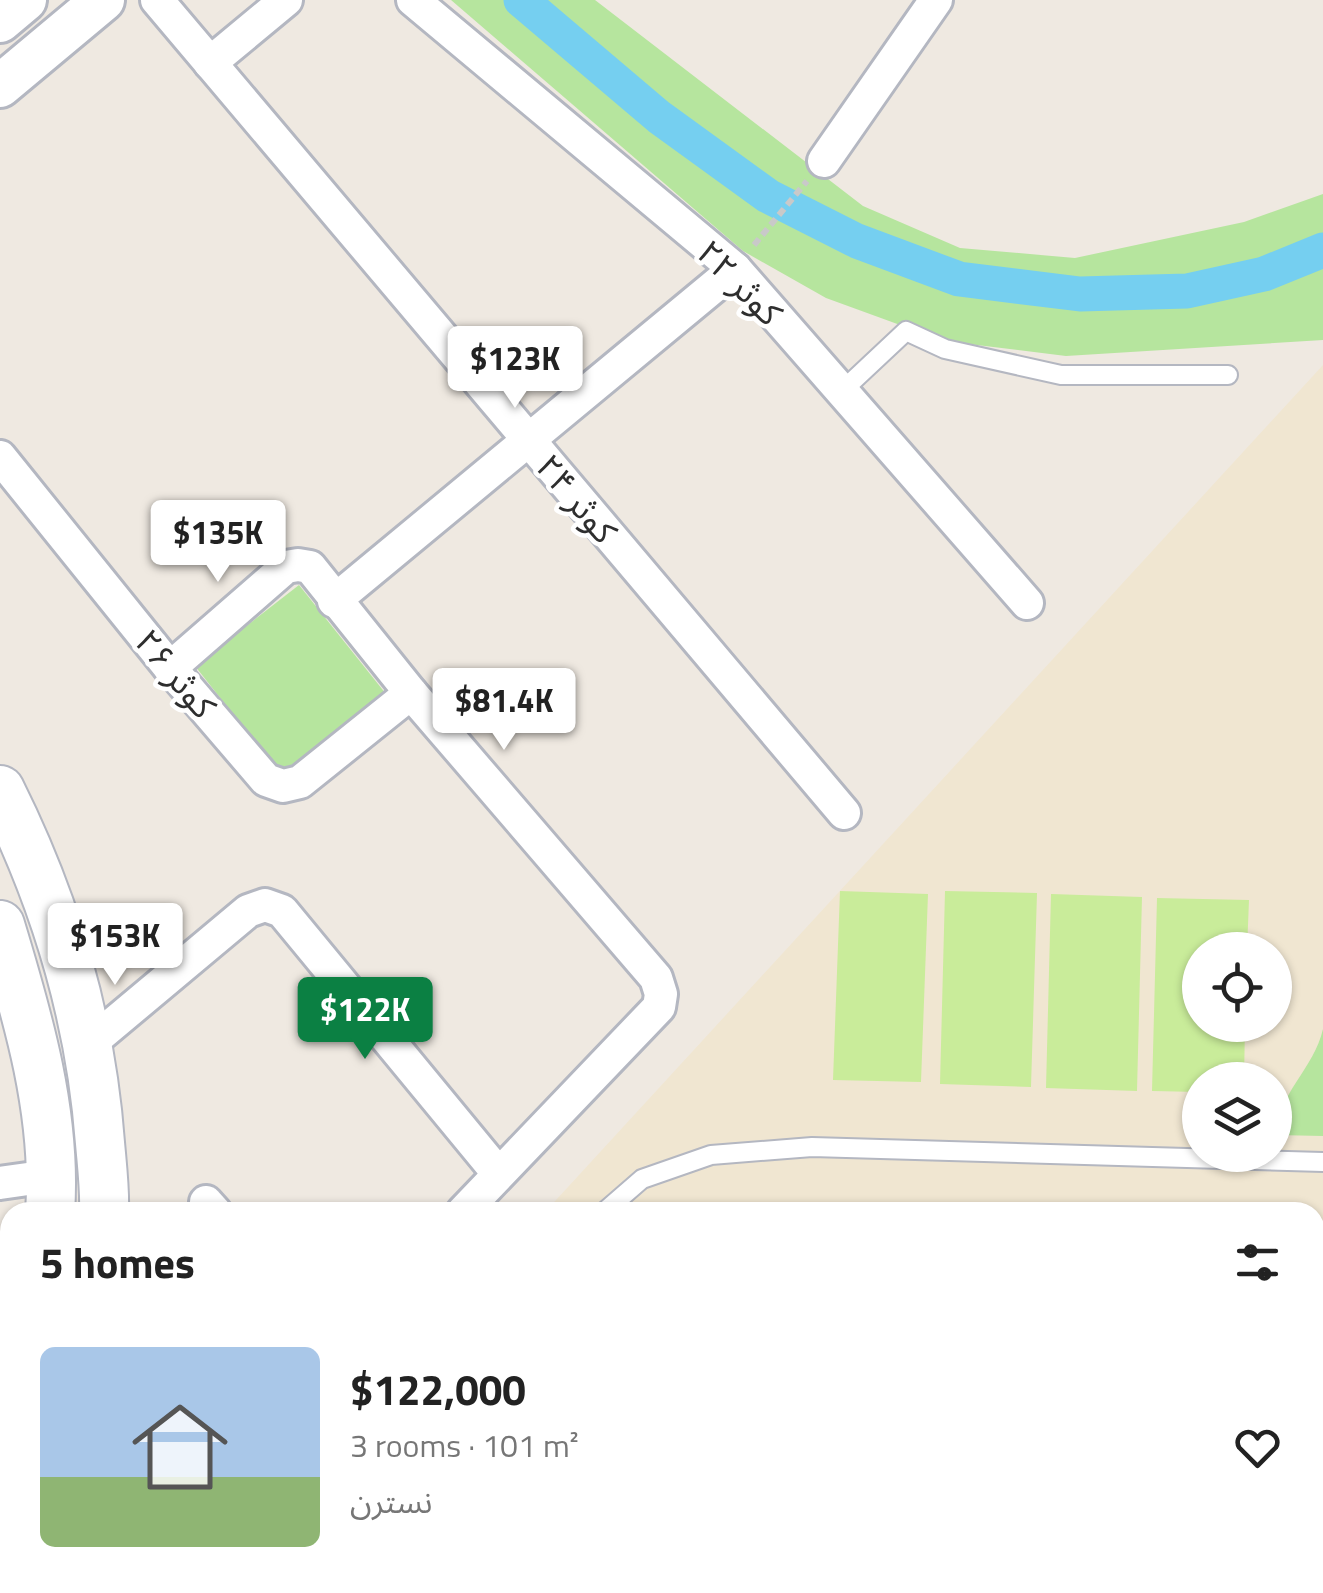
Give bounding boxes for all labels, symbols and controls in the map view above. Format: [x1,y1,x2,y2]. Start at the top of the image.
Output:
street label: کوثر ۲۲ [684,226,796,338]
pin: $123K [445,326,585,411]
text: $123K [470,334,560,382]
street label: کوثر ۲۴ [523,441,631,555]
pin: $135K [148,500,288,585]
text: $135K [173,508,263,556]
street label: کوثر ۲۶ [122,616,230,730]
pin: $81.4K [423,668,585,753]
text: $81.4K [455,676,553,724]
pin: $153K [45,903,185,988]
text: $153K [70,911,160,959]
map controls [1182,932,1292,1172]
button: locate [1182,932,1292,1042]
pin: $122K [295,977,435,1062]
text: $122K [320,985,410,1033]
button: layers [1182,1062,1292,1172]
text: 5 homes [40,1230,195,1294]
icon: filters [1230,1235,1285,1290]
text: $122,000 [350,1357,526,1421]
icon: home [120,1387,240,1507]
icon: heart [1230,1420,1285,1475]
text: 3 rooms · 101 m² [350,1421,579,1469]
text: نسترن [350,1477,432,1525]

